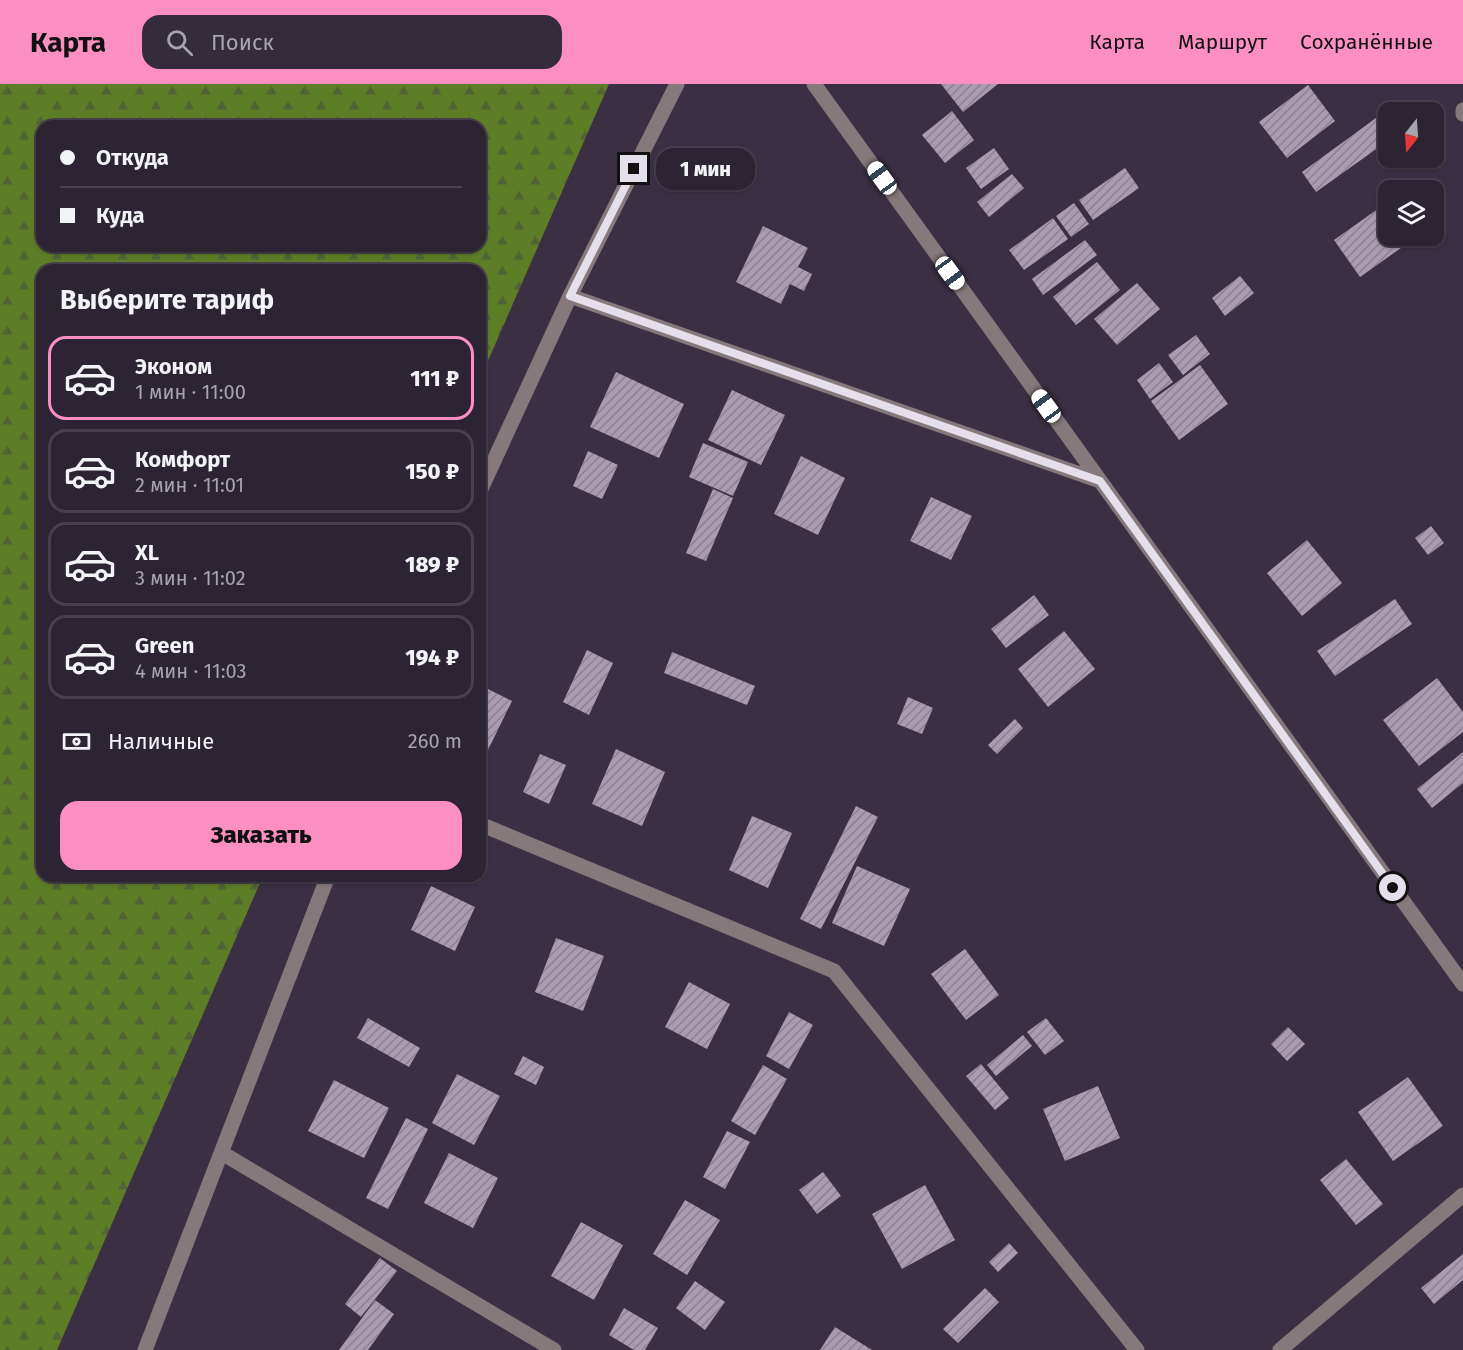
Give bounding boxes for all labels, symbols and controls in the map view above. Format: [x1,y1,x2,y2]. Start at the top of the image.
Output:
search box [142,15,562,69]
text: Карта [30,26,106,59]
icon: search [163,26,196,59]
text: Поиск [211,29,274,56]
text: Карта [1089,29,1145,55]
text: Маршрут [1178,29,1267,55]
text: Сохранённые [1300,29,1433,55]
north arrow [1378,102,1444,168]
map controls [1378,102,1444,246]
text: Откуда [96,144,169,171]
callout: 1 мин [655,148,754,190]
route end [620,155,647,182]
text: 1 мин [680,157,731,181]
car [864,158,900,198]
button: layers [1378,180,1444,246]
text: Куда [96,202,145,229]
car [932,253,968,293]
text: Выберите тариф [60,284,274,316]
icon: car [63,351,117,405]
text: Эконом [135,353,212,380]
text: 111 ₽ [410,365,459,392]
text: 1 мин · 11:00 [135,380,246,404]
car [1028,386,1064,426]
icon: car [63,444,117,498]
text: Комфорт [135,446,230,473]
text: 150 ₽ [405,458,459,485]
text: 2 мин · 11:01 [135,473,244,497]
icon: car [63,537,117,591]
text: XL [135,539,159,566]
text: 189 ₽ [405,551,459,578]
text: 3 мин · 11:02 [135,566,246,590]
icon: car [63,630,117,684]
text: Green [135,632,194,659]
text: 194 ₽ [405,644,459,671]
text: 4 мин · 11:03 [135,659,246,683]
icon: cash [60,725,93,758]
text: Наличные [108,728,214,755]
text: 260 m [408,729,462,753]
button: Заказать [60,801,462,870]
route start [1379,874,1406,901]

